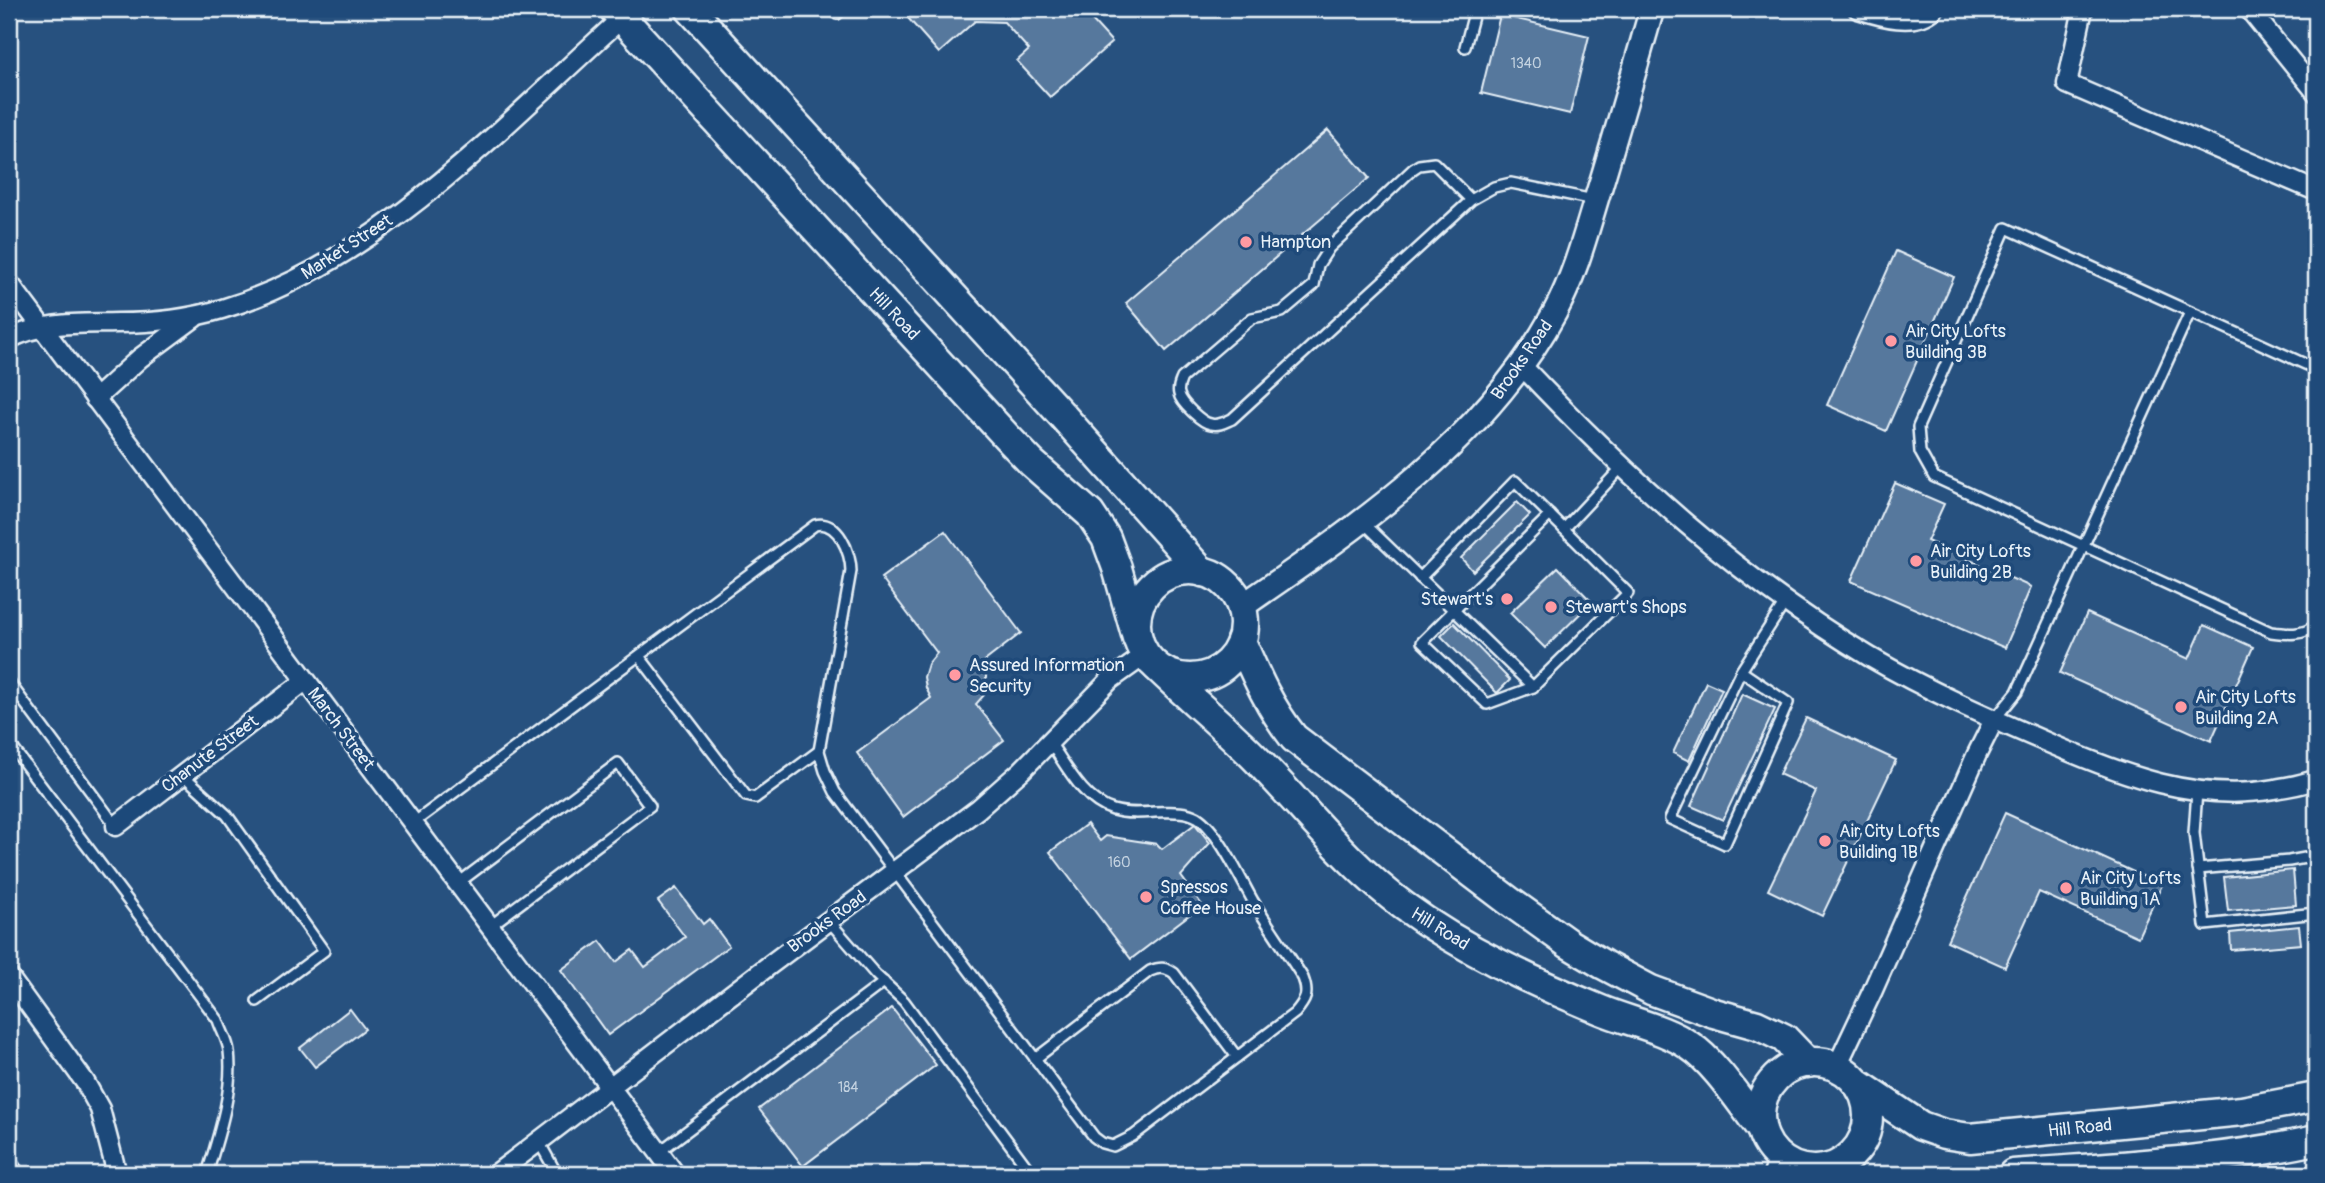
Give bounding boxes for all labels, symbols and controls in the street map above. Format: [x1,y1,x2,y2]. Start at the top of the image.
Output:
house number: 1340 [1511,55,1541,72]
street label: Market Street [297,209,398,285]
place label: Hampton [1260,231,1331,254]
marker: Hampton [1238,234,1254,250]
street label: Hill Road [864,283,924,345]
street label: Brooks Road [1486,316,1558,404]
place label: Air City Lofts Building 3B [1905,320,2006,364]
marker: Air City Lofts Building 3B [1883,333,1899,349]
place label: Air City Lofts Building 2B [1930,540,2031,584]
marker: Air City Lofts Building 2B [1908,553,1924,569]
place label: Stewart's [1421,588,1493,611]
marker: Stewart's [1499,591,1515,607]
place label: Stewart's Shops [1565,596,1687,619]
marker: Stewart's Shops [1543,599,1559,615]
place label: Assured Information Security [969,654,1125,698]
marker: Assured Information Security [947,667,963,683]
street label: March Street [302,683,380,776]
place label: Air City Lofts Building 2A [2195,686,2296,730]
marker: Air City Lofts Building 2A [2173,699,2189,715]
street label: Chanute Street [157,710,264,798]
place label: Air City Lofts Building 1B [1839,820,1940,864]
marker: Air City Lofts Building 1B [1817,833,1833,849]
house number: 160 [1107,854,1131,871]
place label: Air City Lofts Building 1A [2080,867,2181,911]
place label: Spressos Coffee House [1160,876,1261,920]
marker: Air City Lofts Building 1A [2058,880,2074,896]
street label: Brooks Road [783,886,871,958]
marker: Spressos Coffee House [1138,889,1154,905]
street label: Hill Road [1407,902,1473,956]
house number: 184 [838,1079,858,1096]
street label: Hill Road [2047,1113,2113,1143]

